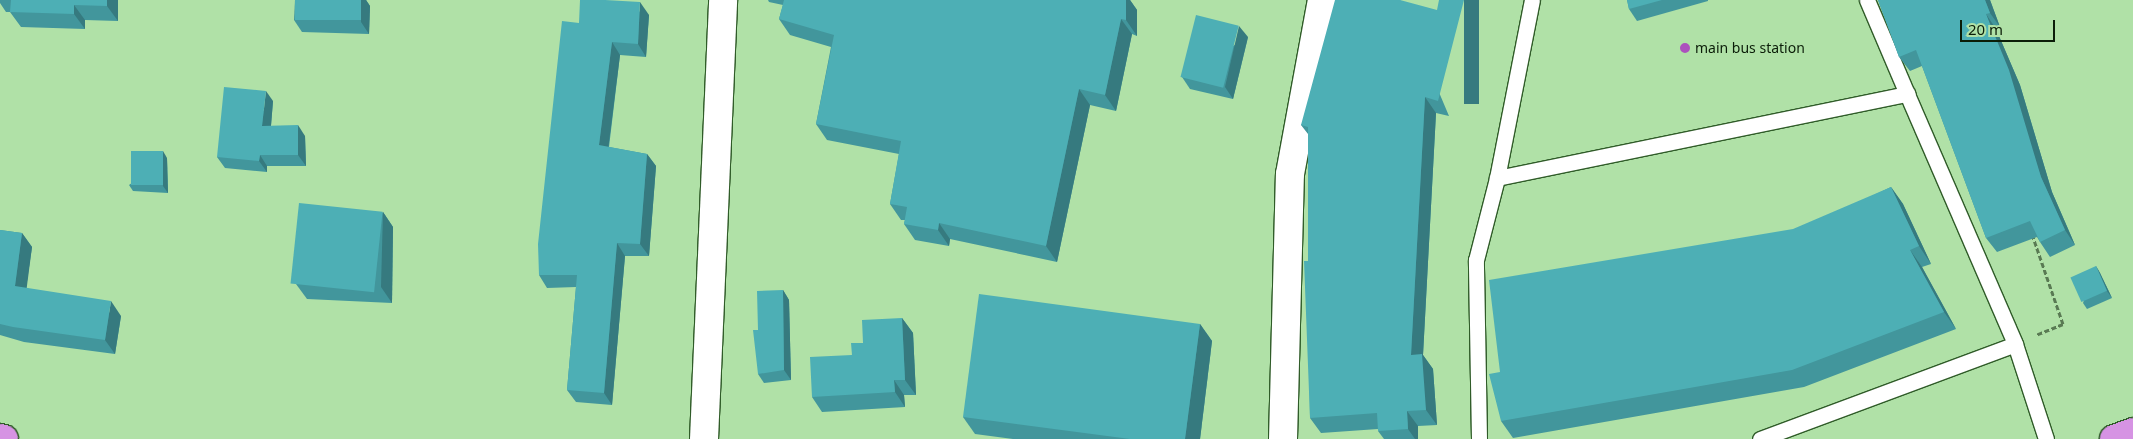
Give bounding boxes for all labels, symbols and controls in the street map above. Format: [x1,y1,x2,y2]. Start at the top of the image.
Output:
scale bar [1963,10,2058,42]
text: 20 m [1968,19,2003,39]
place label: main bus station [1695,40,1805,56]
marker: main bus station [1679,42,1691,54]

